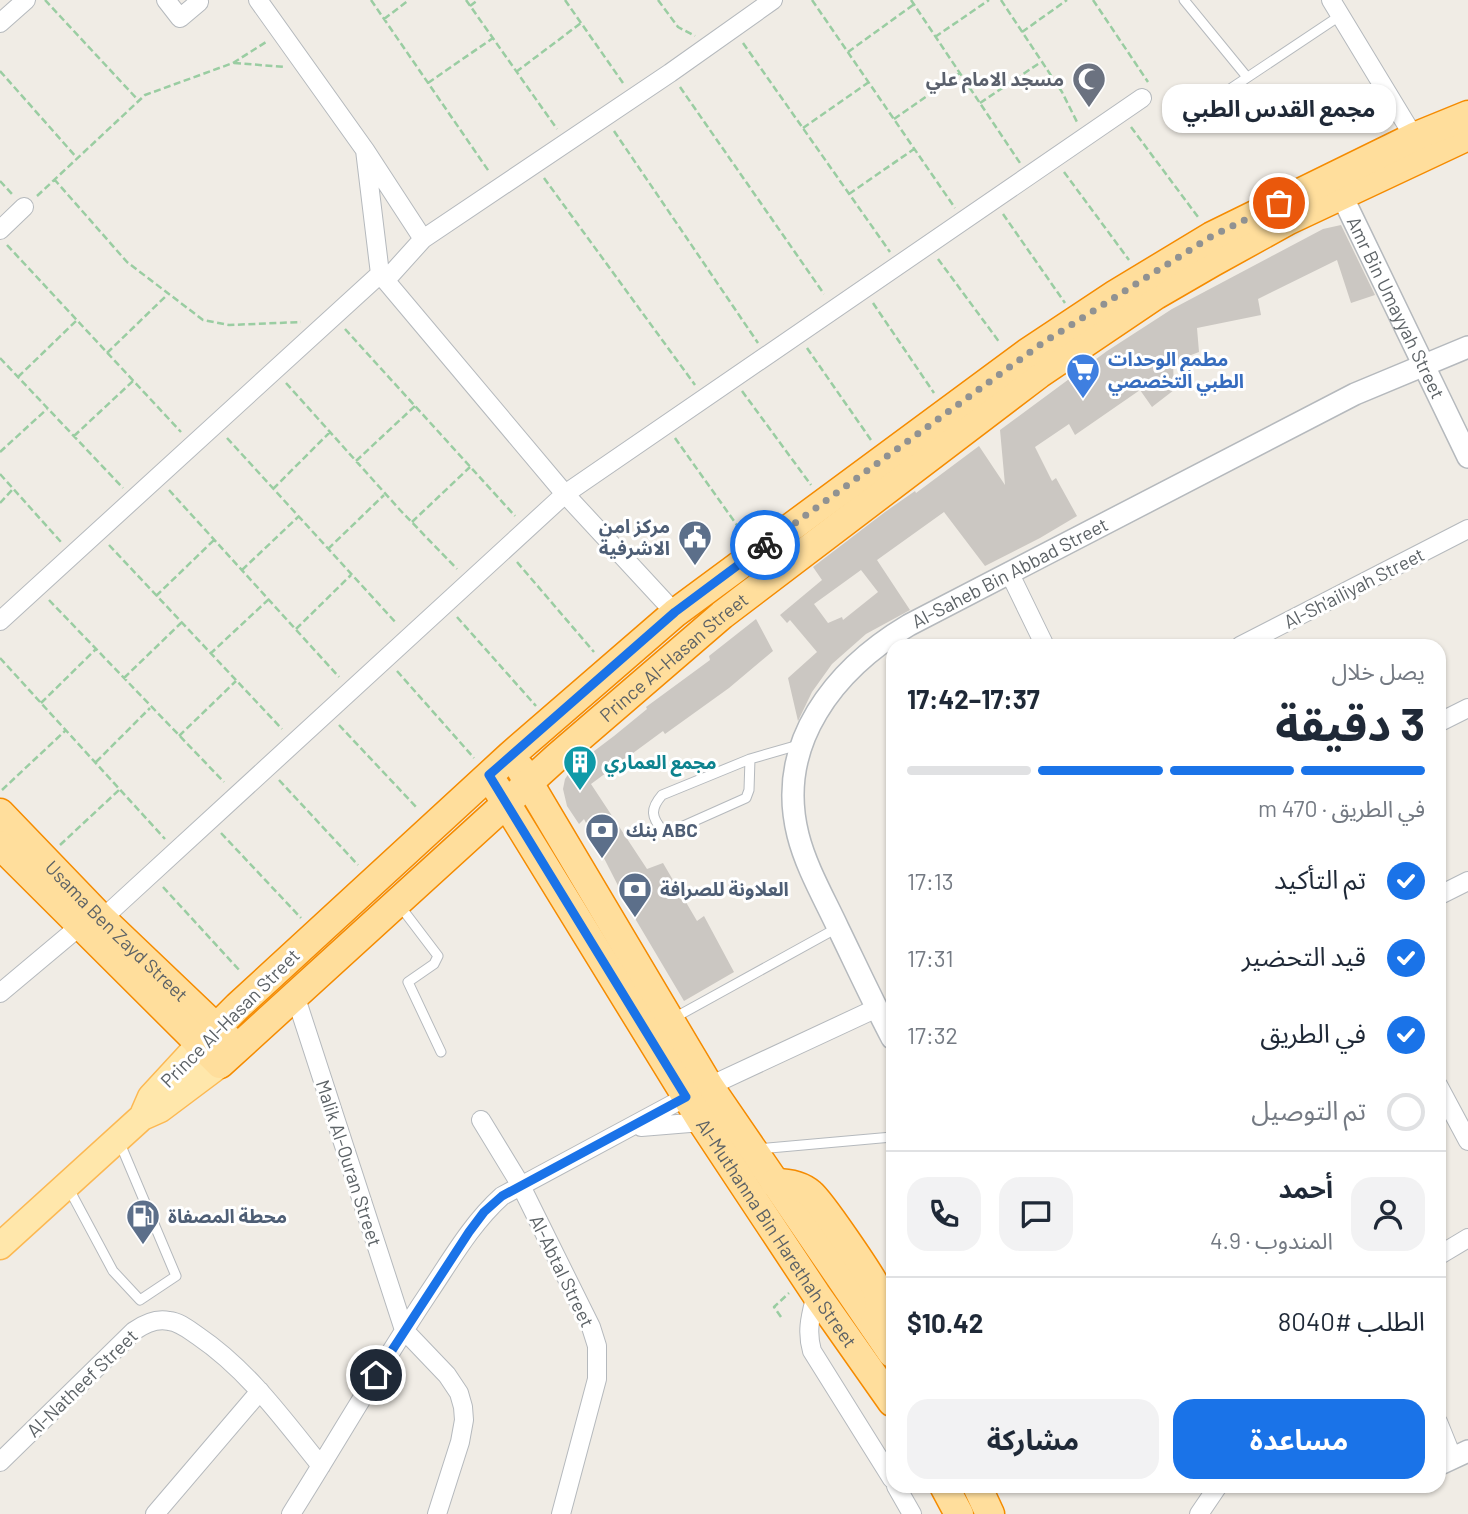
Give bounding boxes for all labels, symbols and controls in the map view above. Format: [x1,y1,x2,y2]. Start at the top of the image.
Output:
mosque icon: مسجد الامام علي [1070,60,1108,109]
place label: مسجد الامام علي [926,67,1064,94]
callout: مجمع القدس الطبي [1162,84,1396,133]
text: مجمع القدس الطبي [1183,94,1375,122]
pin [1249,173,1309,233]
icon: bag [1260,184,1298,222]
street label: Amr Bin Umayyah Street [1343,213,1450,402]
place label: مطمع الوحدات الطبي التخصصي [1108,347,1244,396]
supermarket icon: مطمع الوحدات الطبي التخصصي [1064,351,1102,400]
courier [730,510,800,580]
street label: Al-Saheb Bin Abbad Street [908,512,1111,633]
place label: مركز امن الاشرفية [599,514,670,560]
public building icon: مركز امن الاشرفية [676,518,714,567]
icon: bike [746,526,784,564]
street label: Al-Sh'ailiyah Street [1280,542,1428,633]
street label: Prince Al-Hasan Street [595,587,752,726]
text: يصل خلال [1332,657,1425,685]
text: 17:37–17:42 [907,683,1040,714]
text: 3 دقيقة [1275,695,1425,750]
building icon: مجمع العماري [561,743,599,792]
place label: مجمع العماري [604,750,717,777]
text: في الطريق · 470 m [1258,794,1425,822]
bank icon: بنك ABC [583,811,621,860]
place label: بنك ABC [626,818,698,841]
street label: Usama Ben Zayd Street [41,855,193,1006]
icon: check [1387,862,1425,900]
text: تم التأكيد [1274,863,1366,894]
text: 17:13 [907,867,954,895]
bank icon: العلاونة للصرافة [616,870,654,919]
place label: العلاونة للصرافة [660,877,789,901]
icon: check [1387,939,1425,977]
text: قيد التحضير [1242,940,1366,971]
street label: Prince Al-Hasan Street [155,943,304,1092]
text: 17:31 [907,944,953,972]
icon: check [1387,1016,1425,1054]
text: في الطريق [1260,1017,1366,1048]
text: 17:32 [907,1021,958,1049]
street label: Malik Al-Ouran Street [312,1077,387,1249]
text: تم التوصيل [1251,1094,1366,1125]
street label: Al-Muthanna Bin Harethah Street [692,1114,862,1352]
text: أحمد [1279,1172,1333,1203]
button: phone [907,1177,981,1251]
button: chat [999,1177,1073,1251]
button: person [1351,1177,1425,1251]
fuel station icon: محطة المصفاة [124,1197,162,1246]
place label: محطة المصفاة [168,1204,287,1227]
street label: Al-Abtal Street [525,1211,600,1331]
text: المندوب · 4.9 [1210,1226,1333,1254]
text: الطلب #8040 [1278,1305,1425,1336]
text: $10.42 [907,1307,983,1338]
street label: Al-Natheef Street [21,1324,142,1441]
pin [346,1345,406,1405]
icon: home [357,1356,395,1394]
button: مشاركة [907,1399,1159,1479]
button: مساعدة [1173,1399,1425,1479]

